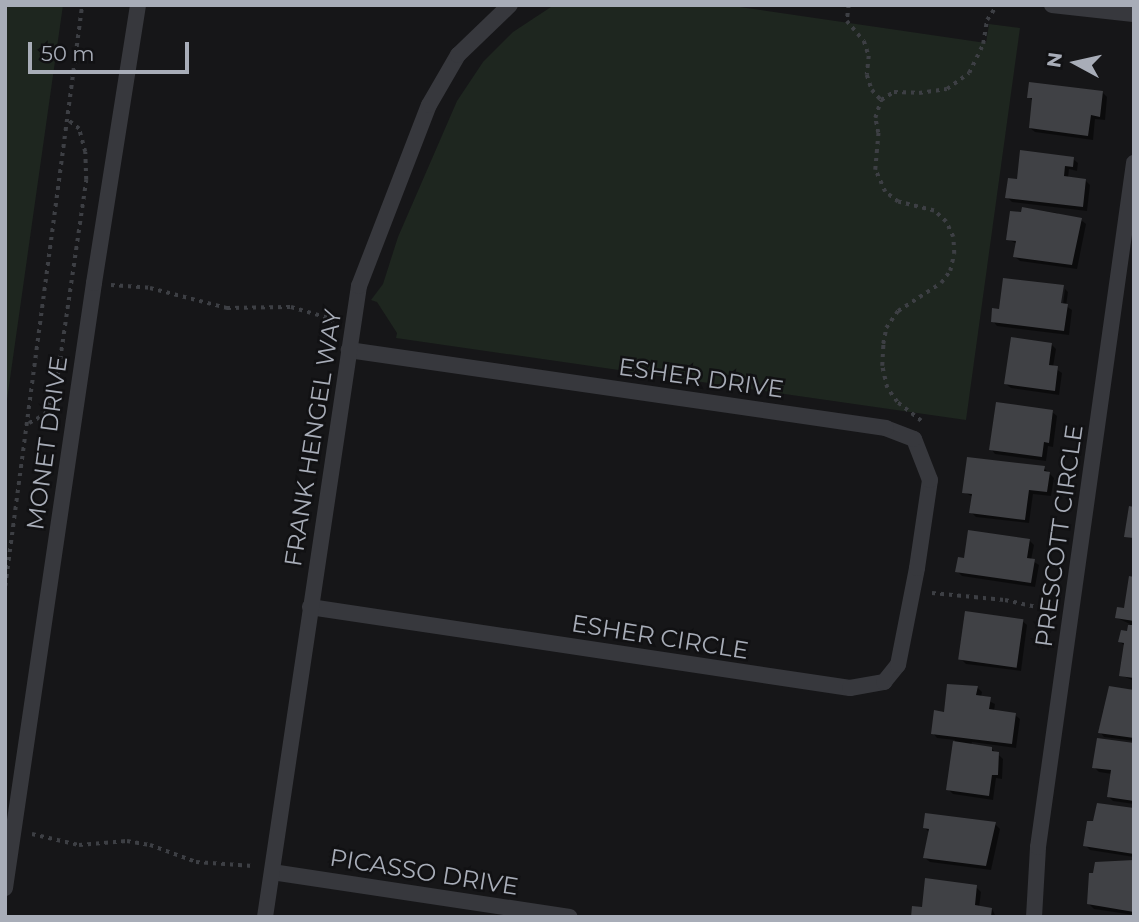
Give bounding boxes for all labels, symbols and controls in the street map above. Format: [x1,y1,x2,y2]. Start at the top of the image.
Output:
scale bar [32,28,192,72]
north arrow [1041,28,1111,98]
text: 50 m [41,41,95,66]
text: N [1042,51,1067,69]
street label: FRANK HENGEL WAY [278,307,348,569]
street label: ESHER DRIVE [617,352,785,404]
street label: MONET DRIVE [21,354,73,532]
street label: PRESCOTT CIRCLE [1029,423,1089,649]
street label: ESHER CIRCLE [569,609,751,665]
street label: PICASSO DRIVE [328,843,520,901]

